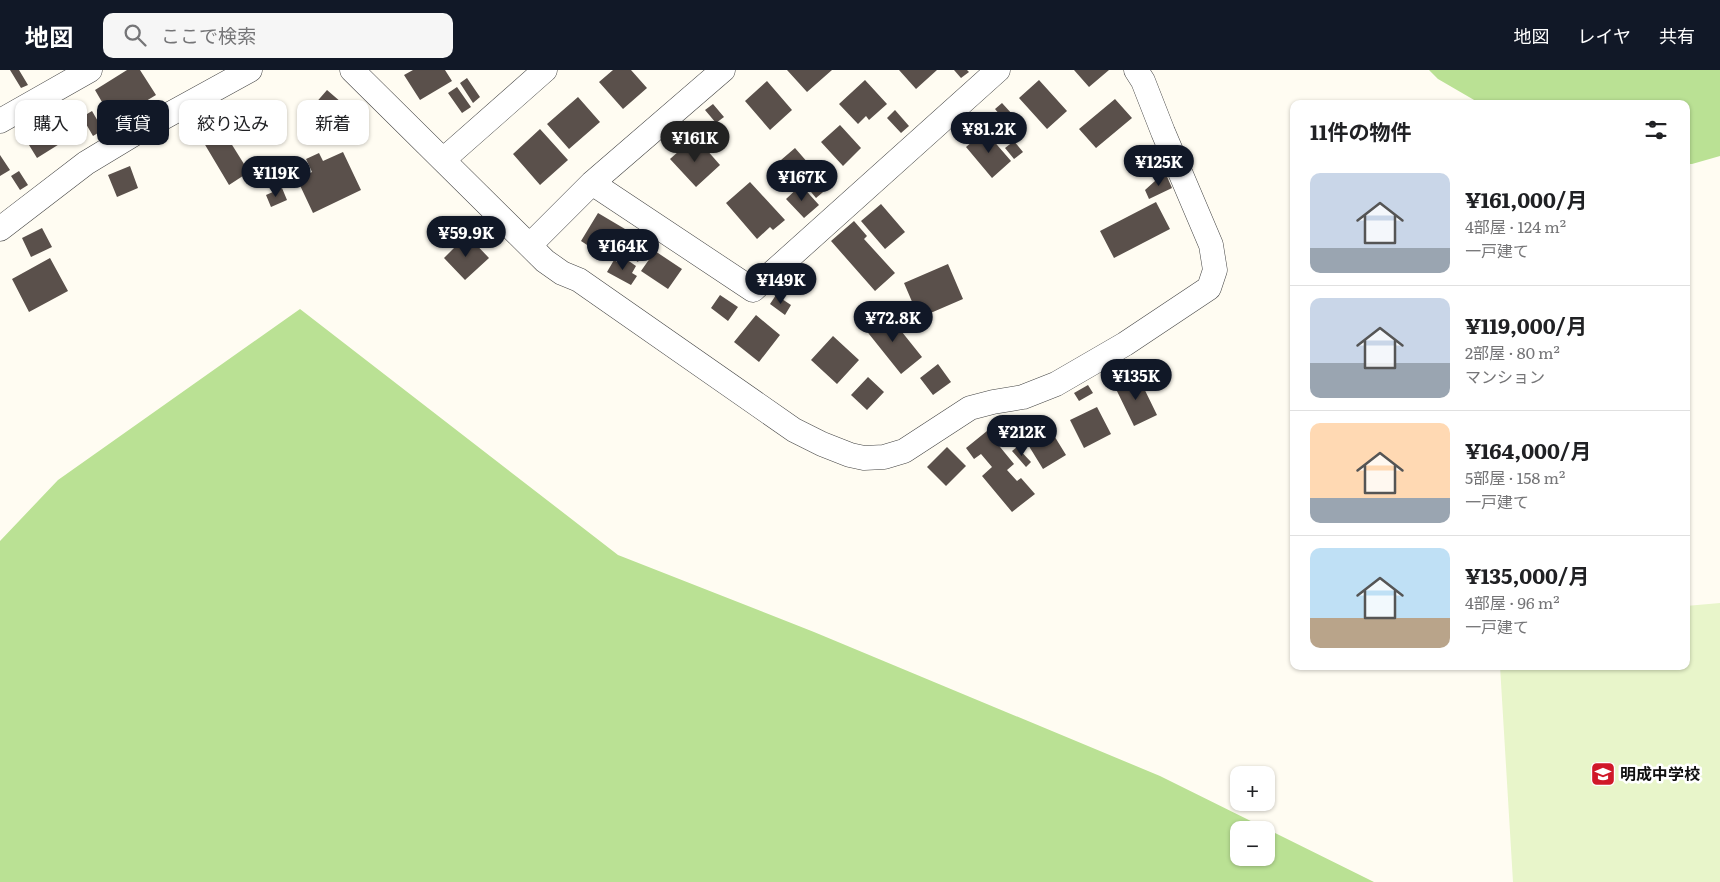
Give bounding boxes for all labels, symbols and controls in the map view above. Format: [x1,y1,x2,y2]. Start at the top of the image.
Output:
search box [103,13,453,58]
text: 地図 [25,18,73,53]
icon: search [121,21,149,49]
text: ここで検索 [161,21,256,49]
text: 地図 [1514,22,1550,49]
text: レイヤ [1578,22,1631,49]
text: 共有 [1659,22,1695,49]
chip: 購入 [15,100,87,145]
chip: 賃貸 [97,100,169,145]
chip: 絞り込み [179,100,287,145]
chip: 新着 [297,100,369,145]
pin: ¥81.2K [948,112,1030,154]
text: 11件の物件 [1310,115,1411,146]
text: ¥81.2K [962,116,1016,140]
icon: filters [1642,116,1670,144]
pin: ¥161K [660,121,730,163]
text: ¥161K [671,125,719,149]
pin: ¥125K [1124,144,1194,187]
text: ¥125K [1135,149,1183,173]
pin: ¥119K [241,156,311,198]
text: ¥119K [253,160,299,184]
pin: ¥167K [767,160,837,202]
text: ¥167K [777,164,827,188]
text: ¥161,000/月 [1465,183,1587,214]
icon: home [1350,193,1410,253]
text: 4部屋 · 124 m² [1465,214,1566,238]
pin: ¥59.9K [425,216,507,258]
text: ¥59.9K [438,220,494,244]
pin: ¥164K [588,228,658,271]
text: ¥164K [598,233,648,257]
text: 一戸建て [1465,238,1529,262]
pin: ¥149K [746,262,816,305]
text: ¥149K [756,267,806,291]
pin: ¥72.8K [852,300,934,343]
text: ¥72.8K [865,305,921,329]
text: ¥119,000/月 [1465,309,1587,340]
icon: home [1350,318,1410,378]
text: 2部屋 · 80 m² [1465,340,1560,364]
pin: ¥135K [1101,358,1171,401]
text: ¥135K [1112,363,1160,387]
text: マンション [1465,364,1545,388]
pin: ¥212K [987,414,1057,457]
text: ¥212K [998,419,1046,443]
text: ¥164,000/月 [1465,434,1591,465]
icon: home [1350,443,1410,503]
text: 5部屋 · 158 m² [1465,465,1565,489]
text: 一戸建て [1465,489,1529,513]
text: ¥135,000/月 [1465,559,1589,590]
icon: home [1350,568,1410,628]
text: 4部屋 · 96 m² [1465,590,1560,614]
text: 一戸建て [1465,614,1529,638]
school or university icon: 明成中学校 [1590,761,1616,787]
place label: 明成中学校 [1620,761,1700,785]
map controls [1230,766,1275,866]
button: + [1230,766,1275,811]
button: − [1230,821,1275,866]

